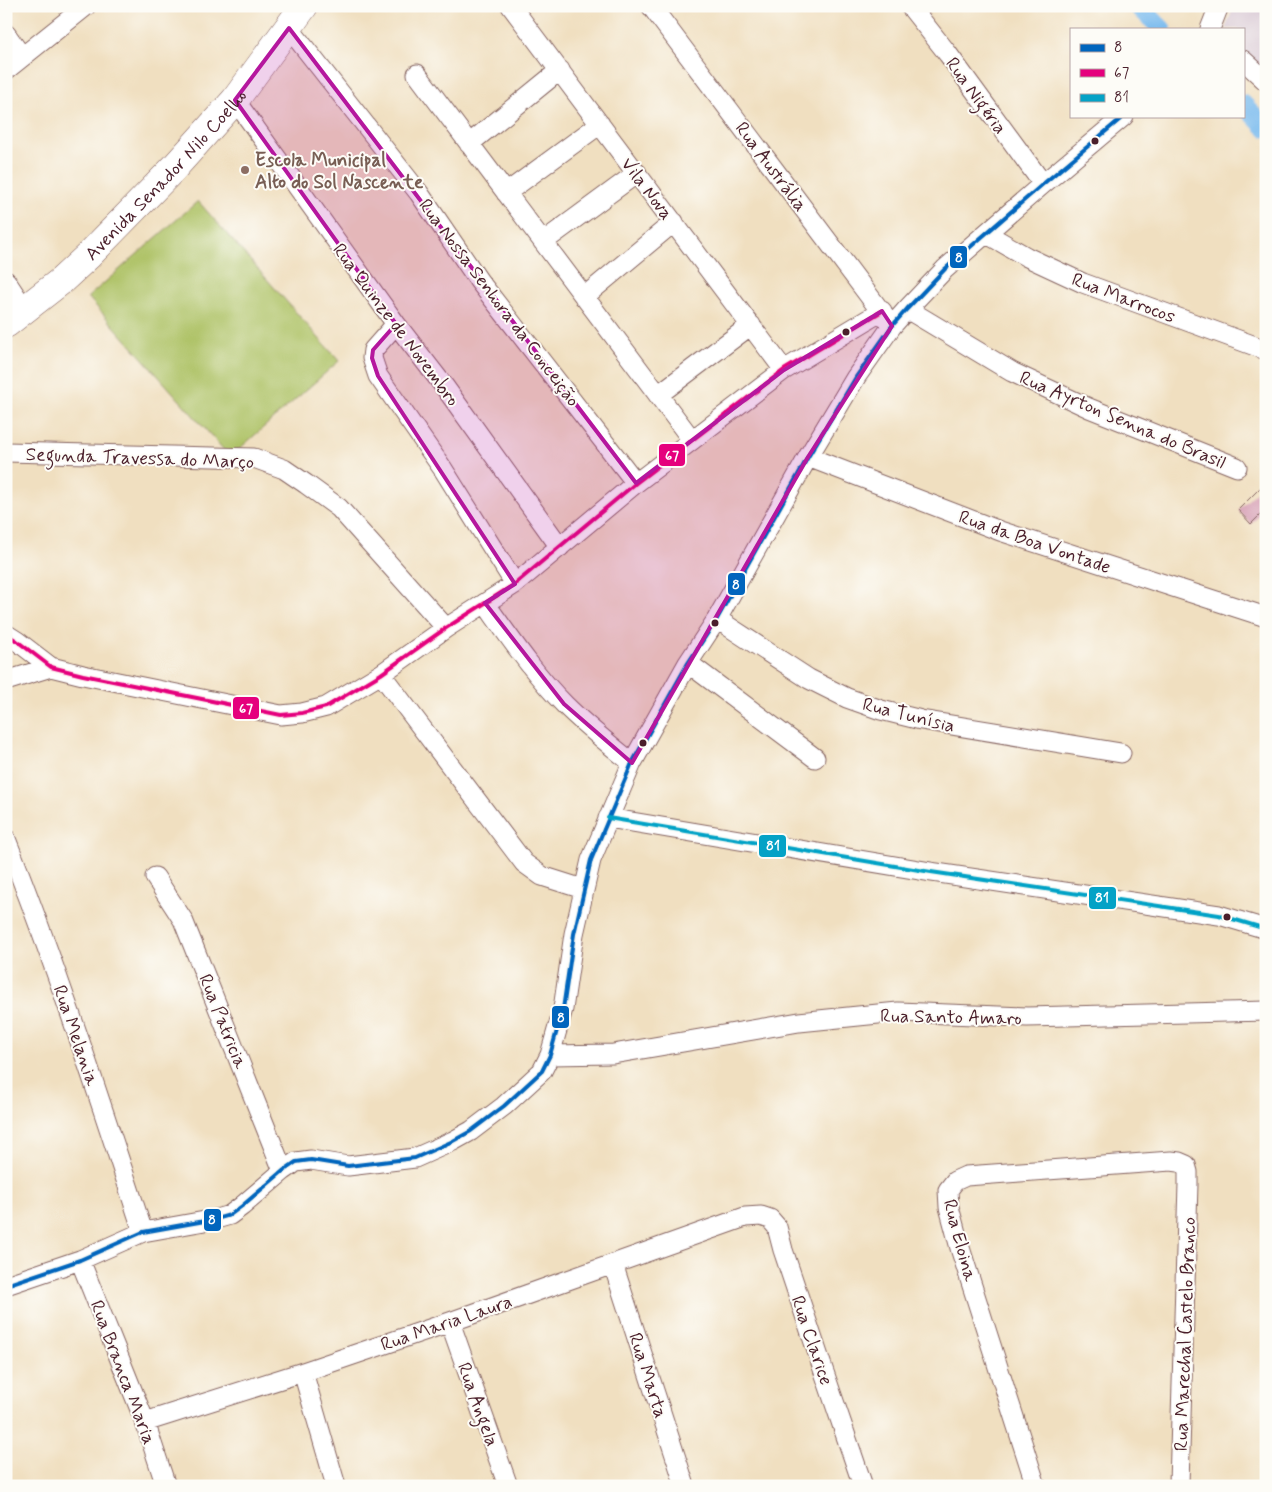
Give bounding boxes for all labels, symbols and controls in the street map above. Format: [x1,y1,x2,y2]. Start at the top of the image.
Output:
legend [1070,28,1244,118]
text: 8 [1114,38,1122,58]
street label: Rua Nigéria [937,52,1012,141]
text: 67 [1114,64,1130,84]
street label: Avenida Senador Nilo Coelho [80,84,253,266]
text: 81 [1114,88,1129,108]
street label: Rua Austrália [729,117,813,217]
unlabelled marker [1090,136,1100,146]
place label: Escola Municipal Alto do Sol Nascente [255,148,424,195]
street label: Vila Nova [615,152,679,225]
marker: Escola Municipal Alto do Sol Nascente [239,164,251,176]
street label: Rua Nossa Senhora da Conceição [412,194,585,412]
street label: Rua Quinze de Novembro [326,238,465,411]
line badge: 8 [949,245,968,269]
text: 8 [955,249,963,267]
street label: Rua Marrocos [1068,267,1179,330]
unlabelled marker [841,327,851,337]
street label: Rua Ayrton Senna do Brasil [1015,366,1230,476]
street label: Segunda Travessa do Março [25,442,255,478]
line badge: 67 [658,443,686,467]
text: 67 [665,447,679,465]
street label: Rua da Boa Vontade [955,505,1114,580]
line badge: 8 [727,572,746,596]
text: 8 [732,576,740,594]
unlabelled marker [710,618,720,628]
street label: Rua Tunísia [860,692,957,739]
line badge: 67 [232,696,260,720]
text: 67 [239,700,253,718]
unlabelled marker [638,738,648,748]
line badge: 81 [758,834,787,858]
text: 81 [766,837,780,855]
line badge: 81 [1088,886,1117,910]
text: 81 [1095,889,1109,907]
unlabelled marker [1222,912,1232,922]
street label: Rua Patricia [192,971,253,1073]
street label: Rua Melania [47,982,105,1090]
street label: Rua Santo Amaro [880,1004,1022,1031]
line badge: 8 [551,1005,570,1029]
text: 8 [557,1009,565,1027]
street label: Rua Eloina [937,1197,983,1285]
line badge: 8 [203,1208,222,1232]
text: 8 [208,1211,216,1229]
street label: Rua Marechal Castelo Branco [1169,1216,1202,1452]
street label: Rua Maria Laura [377,1289,516,1358]
street label: Rua Clarice [785,1292,839,1389]
street label: Rua Branca Maria [84,1297,162,1448]
street label: Rua Marta [622,1330,673,1421]
street label: Rua Angela [448,1359,504,1451]

